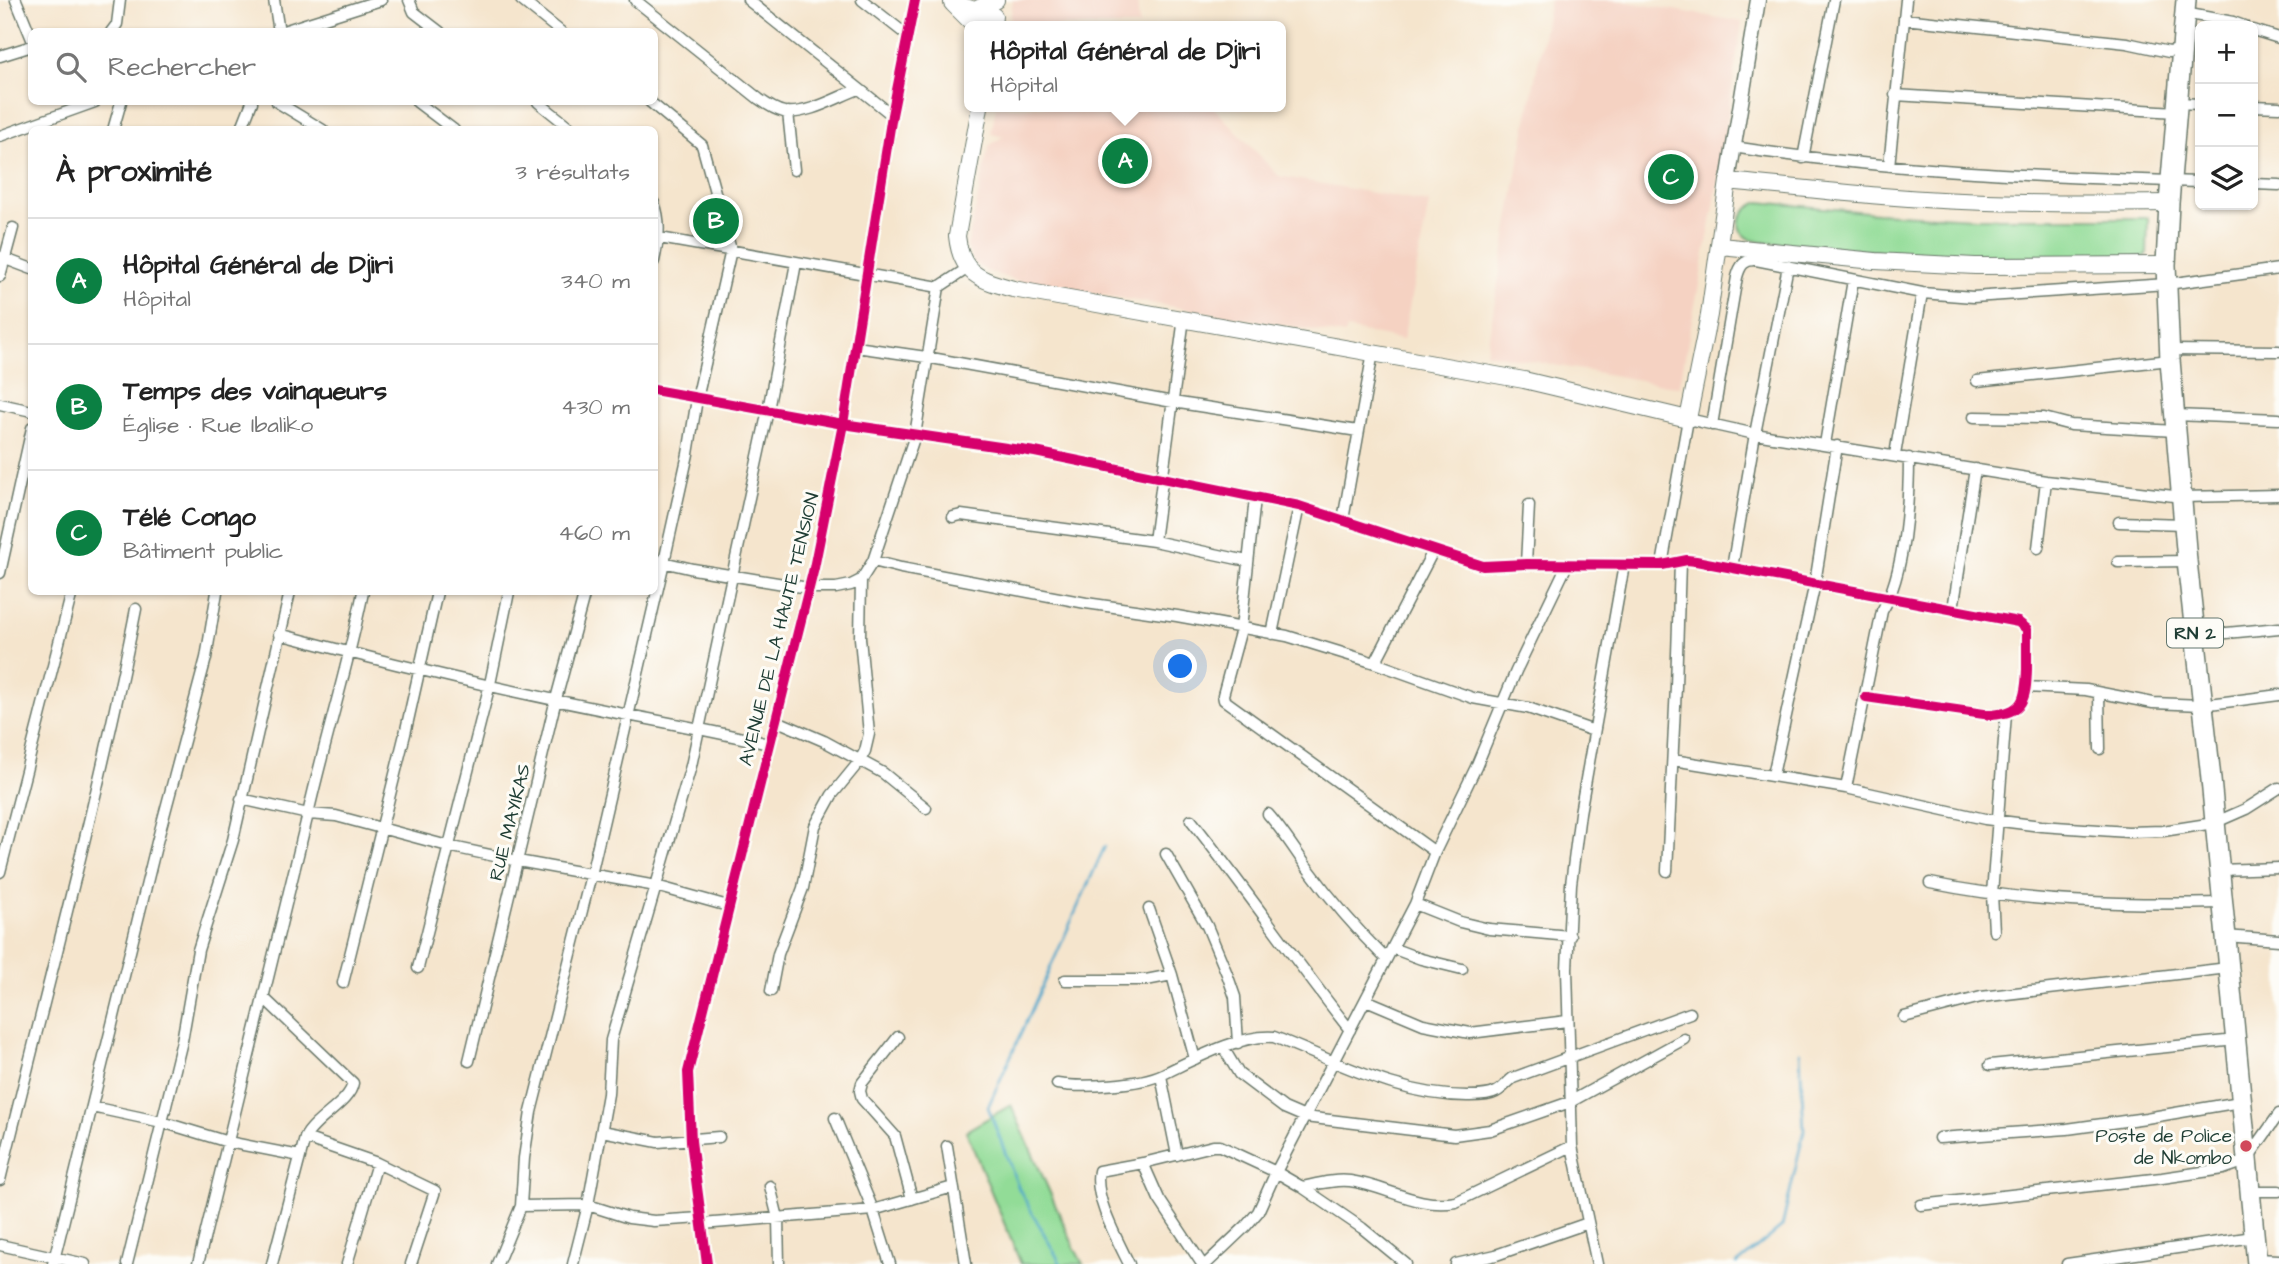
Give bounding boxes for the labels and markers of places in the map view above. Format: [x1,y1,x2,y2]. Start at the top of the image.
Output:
pin: A [1102,135,1148,187]
pin: C [1648,151,1694,203]
pin: B [693,195,739,247]
place label: Poste de Police de Nkombo [2095,1123,2232,1172]
marker: Poste de Police de Nkombo [2238,1138,2254,1154]

